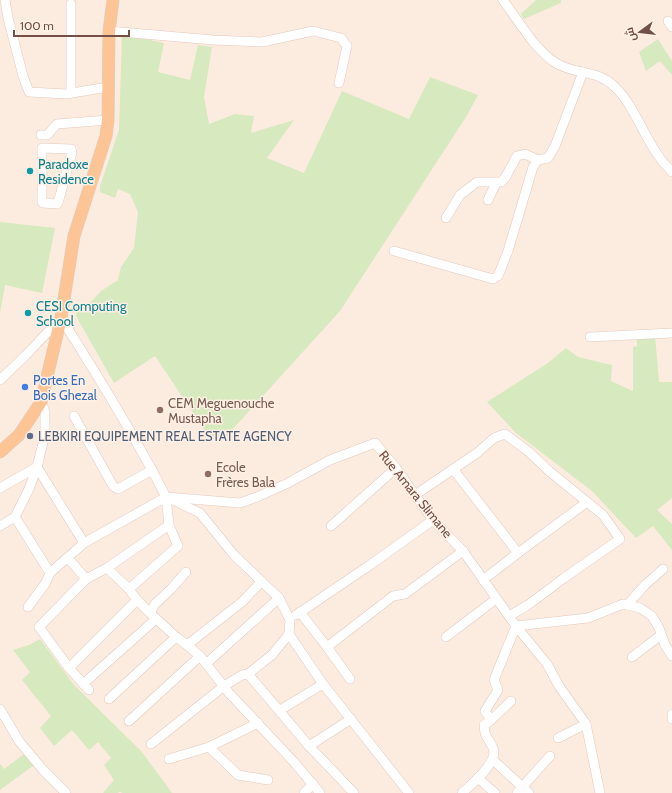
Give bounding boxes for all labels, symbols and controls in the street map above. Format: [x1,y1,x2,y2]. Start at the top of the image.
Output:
scale bar [14,12,129,38]
north arrow [620,12,660,52]
text: 100 m [20,18,54,33]
text: ش [622,26,639,43]
place label: Paradoxe Residence [38,156,94,187]
marker: Paradoxe Residence [25,166,35,176]
place label: CESI Computing School [36,298,127,329]
marker: CESI Computing School [23,308,33,318]
place label: Portes En Bois Ghezal [33,372,97,403]
marker: Portes En Bois Ghezal [20,382,30,392]
place label: CEM Meguenouche Mustapha [168,395,275,426]
marker: CEM Meguenouche Mustapha [155,405,165,415]
place label: LEBKIRI EQUIPEMENT REAL ESTATE AGENCY [38,428,292,444]
marker: LEBKIRI EQUIPEMENT REAL ESTATE AGENCY [25,431,35,441]
street label: Rue Amara Slimane [376,447,456,541]
place label: Ecole Frères Bala [216,459,276,490]
marker: Ecole Frères Bala [203,469,213,479]

